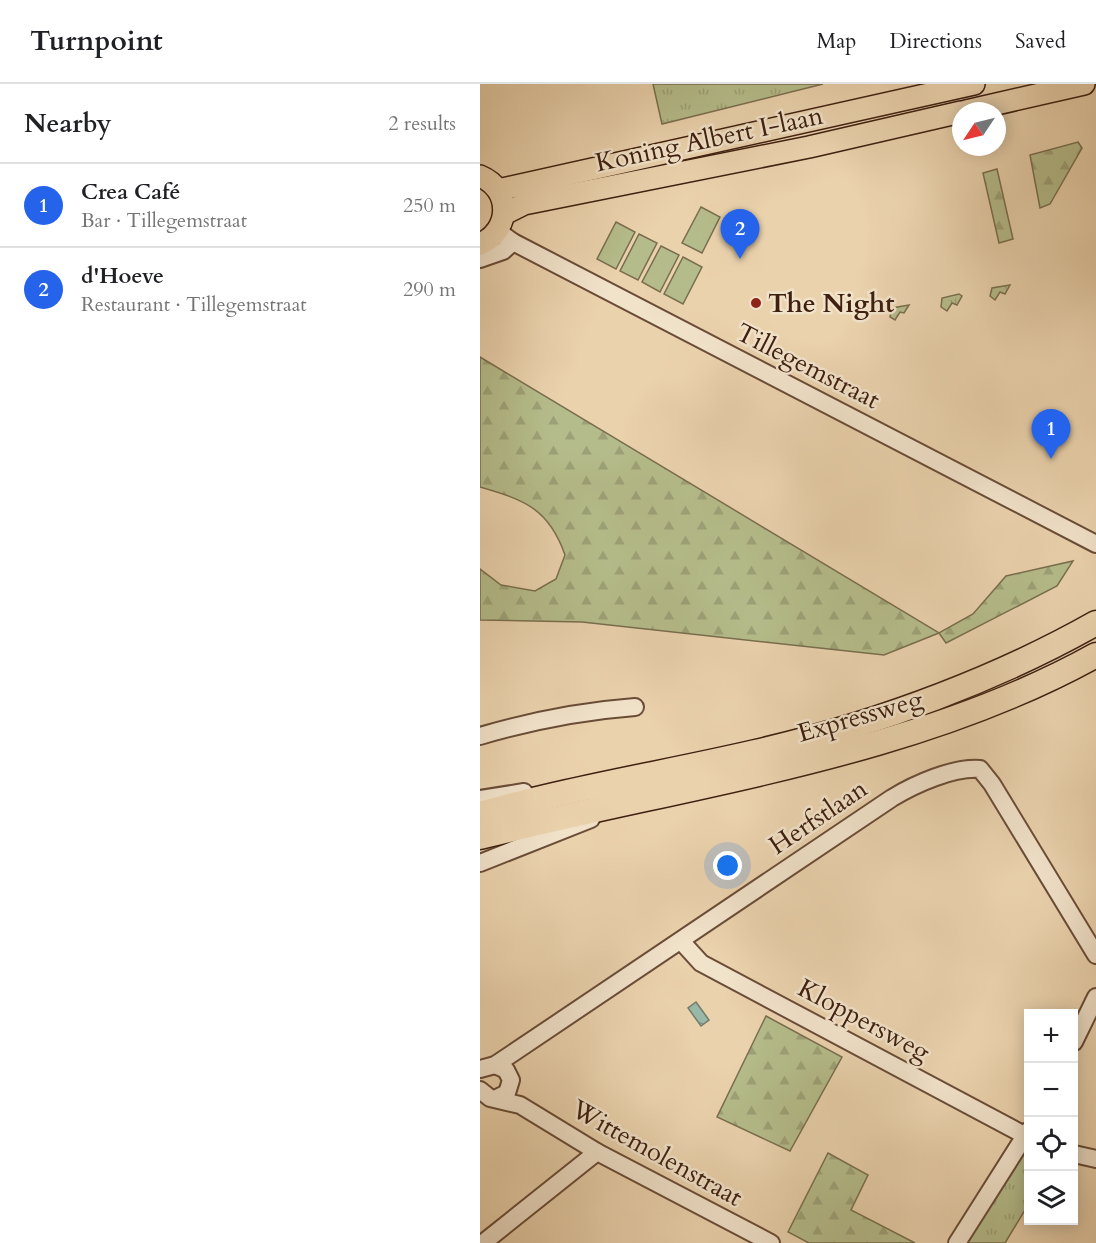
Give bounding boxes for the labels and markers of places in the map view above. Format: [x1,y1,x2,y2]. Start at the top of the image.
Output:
pin: 2 [720,210,760,259]
place label: The Night [768,286,894,321]
marker: The Night [749,296,763,310]
pin: 1 [1032,410,1070,459]

